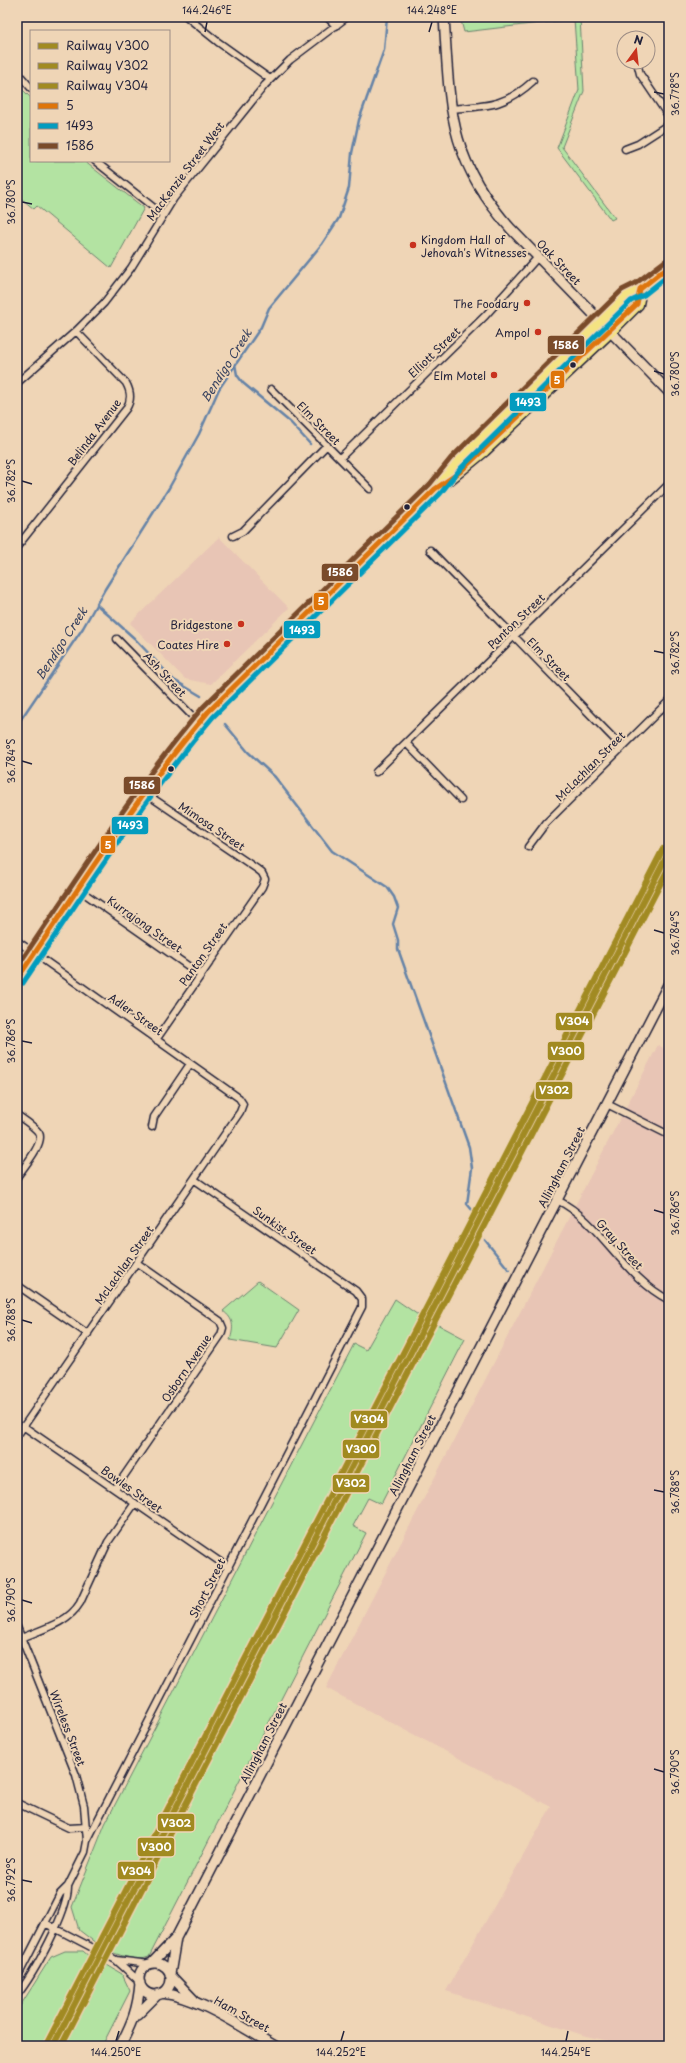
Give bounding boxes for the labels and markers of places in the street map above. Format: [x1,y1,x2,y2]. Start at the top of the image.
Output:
place label: Kingdom Hall of Jehovah's Witnesses [421,231,527,261]
marker: Kingdom Hall of Jehovah's Witnesses [408,240,418,250]
place label: The Foodary [453,295,519,312]
marker: The Foodary [522,298,532,308]
place label: Ampol [495,324,530,341]
marker: Ampol [533,327,543,337]
unlabelled marker [568,360,578,370]
place label: Elm Motel [433,367,486,384]
marker: Elm Motel [489,370,499,380]
unlabelled marker [402,502,412,512]
place label: Bridgestone [170,616,233,633]
marker: Bridgestone [236,619,246,629]
place label: Coates Hire [157,636,219,653]
marker: Coates Hire [222,639,232,649]
unlabelled marker [166,764,176,774]

